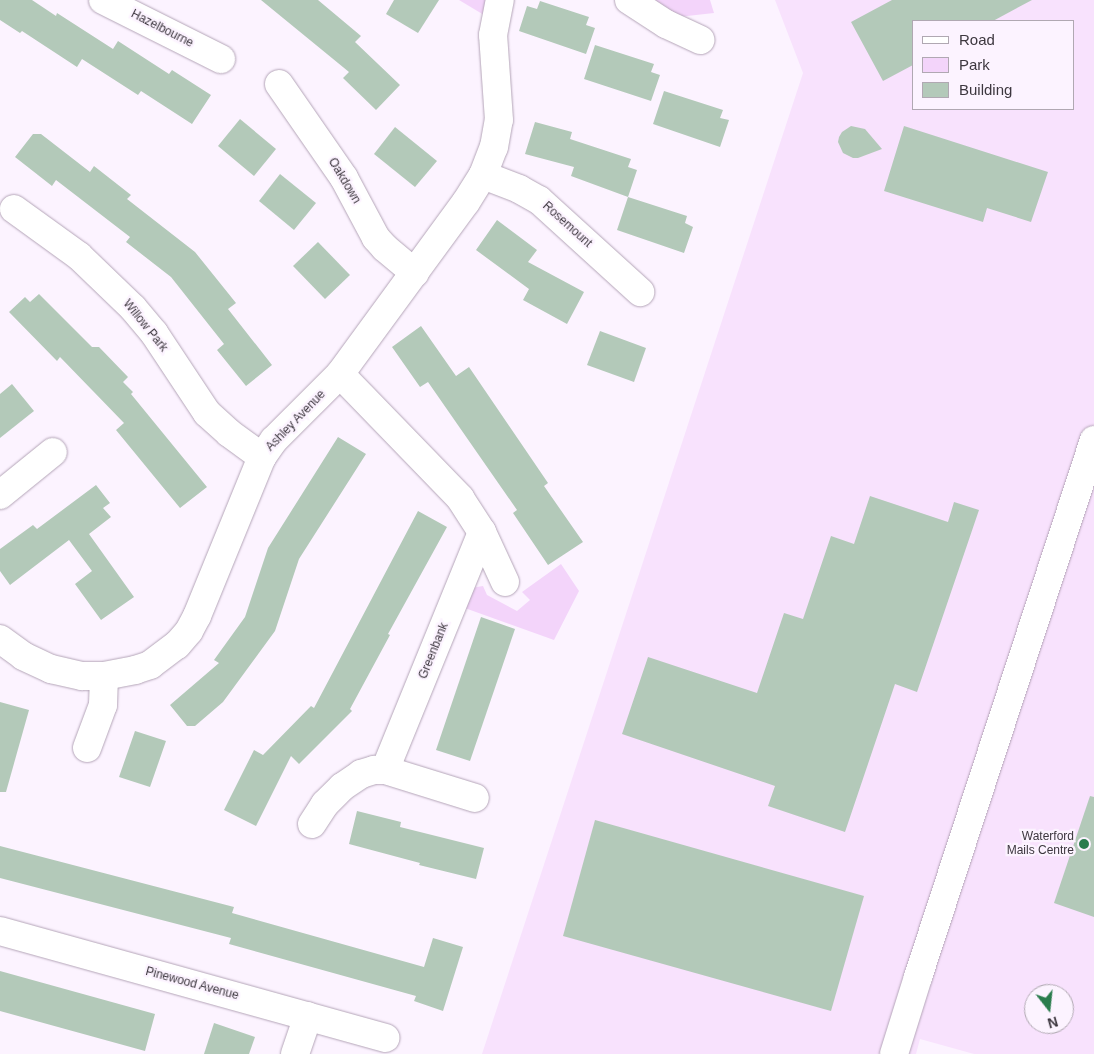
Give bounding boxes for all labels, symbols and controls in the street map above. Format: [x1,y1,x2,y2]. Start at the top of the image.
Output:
street label: Hazelbourne [128,7,196,51]
legend [912,20,1074,110]
text: Road [959,31,995,48]
text: Park [959,56,990,73]
text: Building [959,81,1012,98]
street label: Oakdown [325,156,363,206]
street label: Rosemount [539,199,595,251]
street label: Willow Park [120,297,170,355]
street label: Ashley Avenue [263,387,329,455]
street label: Greenbank [416,621,452,681]
place label: Waterford Mails Centre [1007,830,1074,858]
marker: Waterford Mails Centre [1078,838,1090,850]
street label: Pinewood Avenue [144,965,240,1003]
north arrow [1024,984,1074,1034]
text: N [1046,1013,1060,1032]

